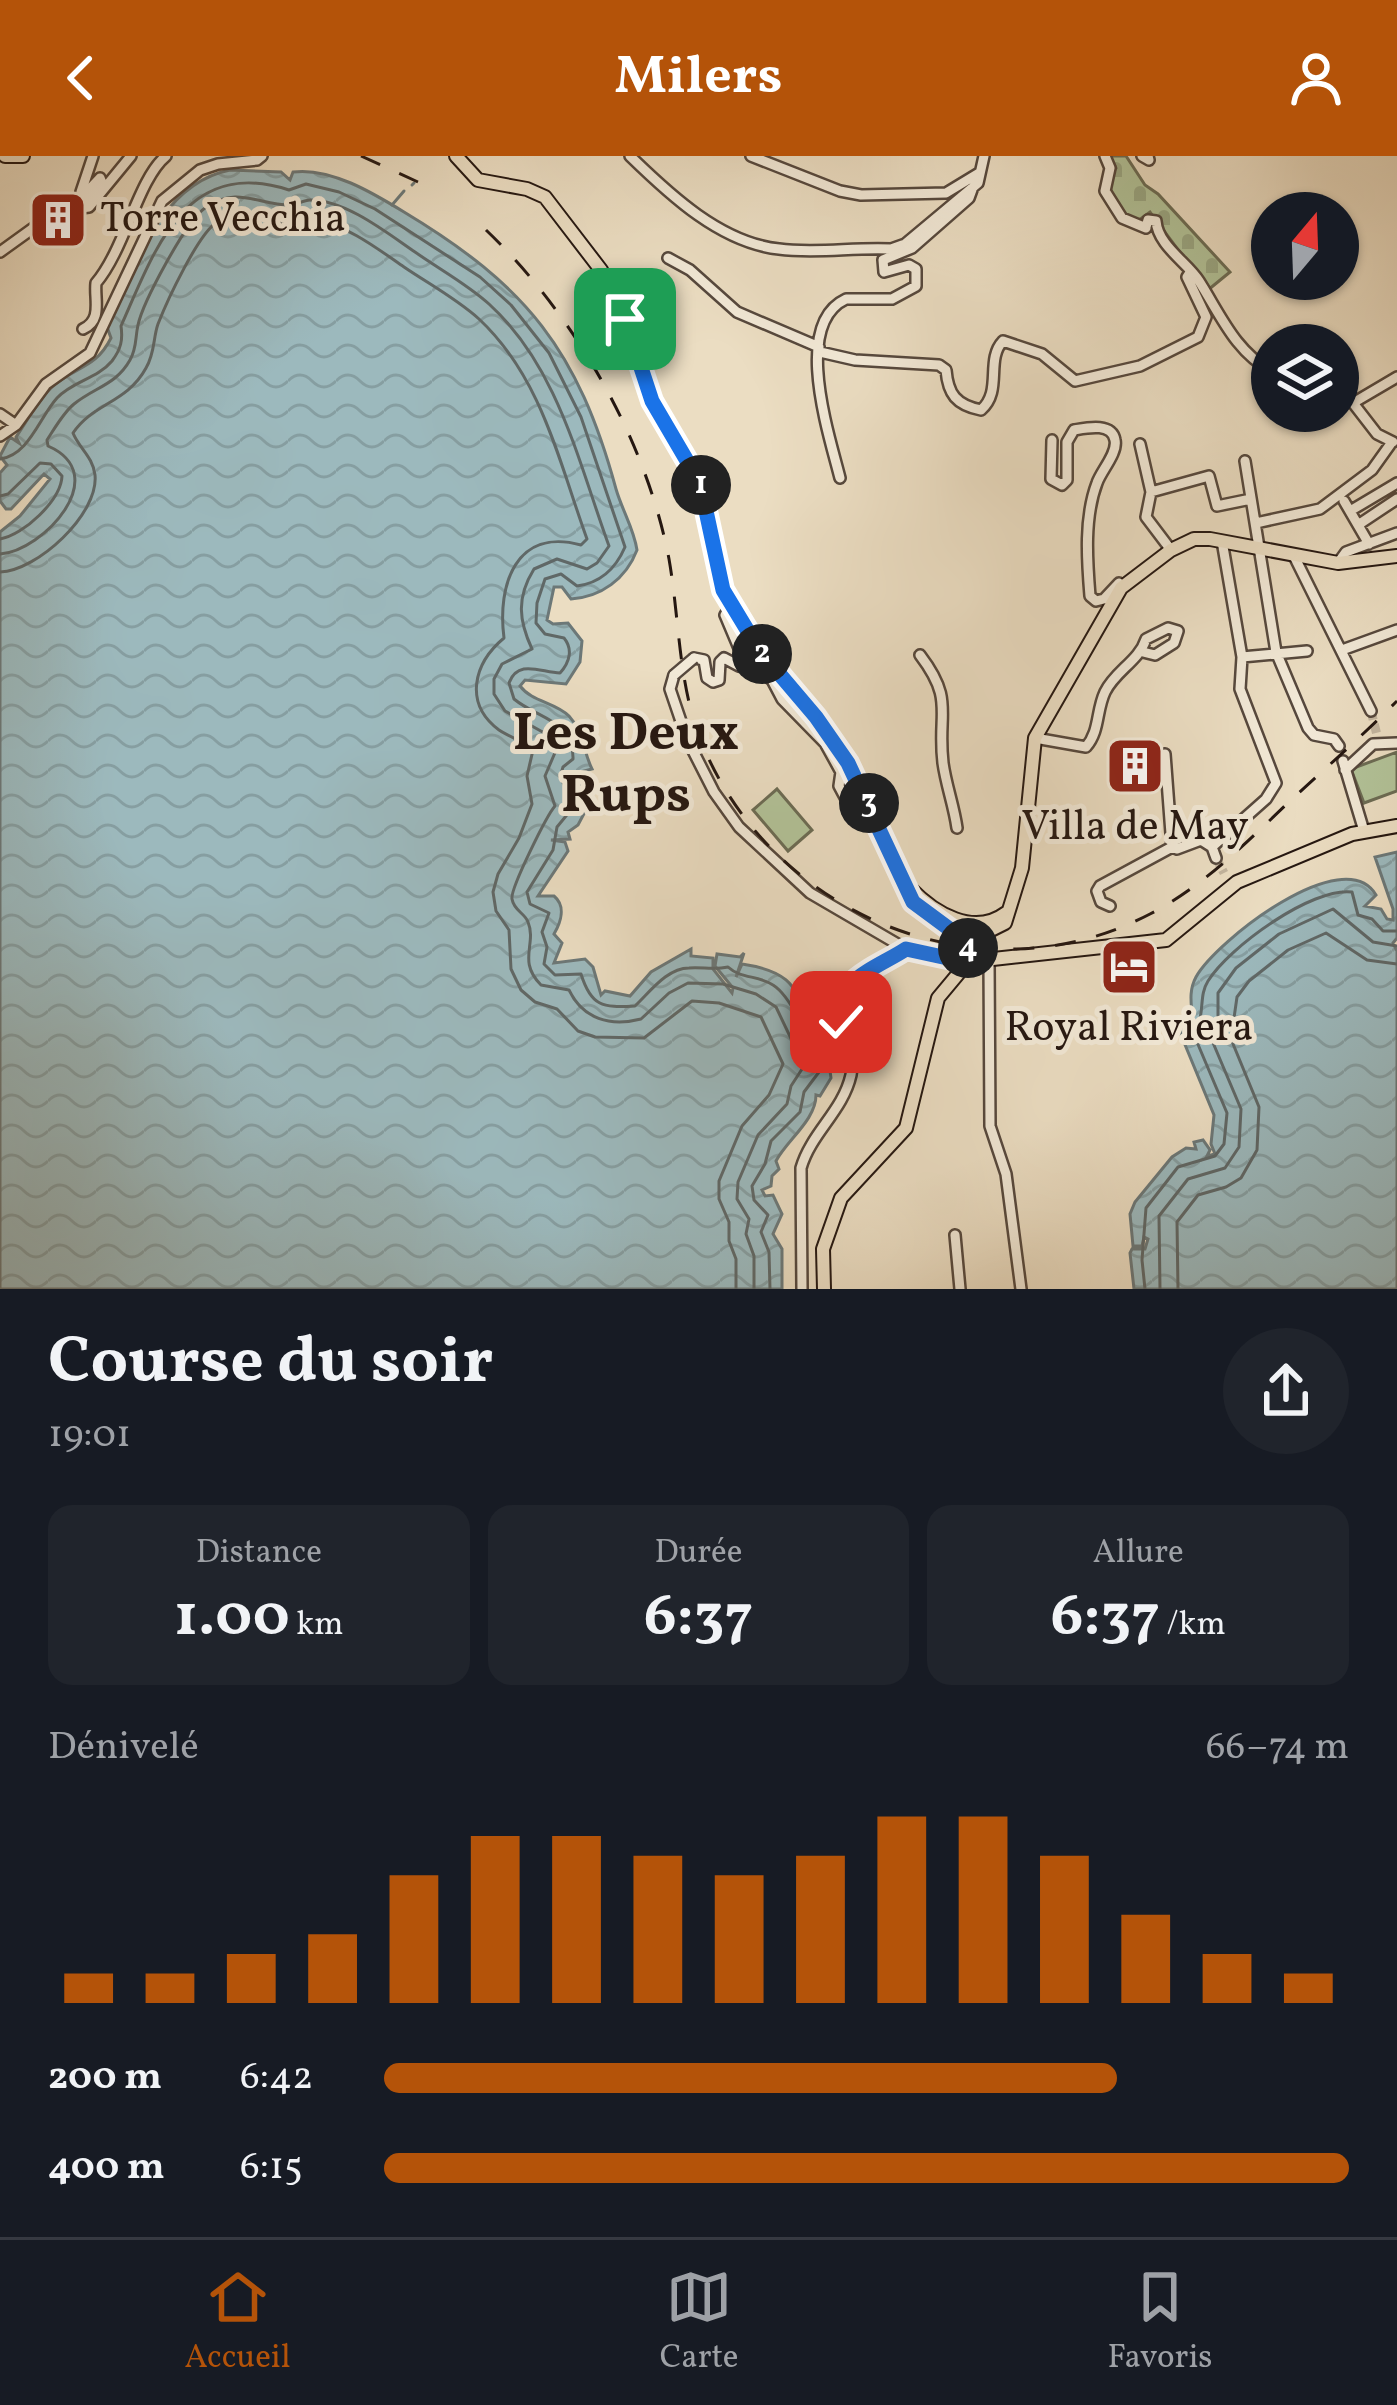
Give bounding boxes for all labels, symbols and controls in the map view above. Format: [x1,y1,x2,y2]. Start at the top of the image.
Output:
text: Milers [615,41,782,116]
icon: back [48,45,114,111]
icon: person [1283,45,1349,111]
building icon: Torre Vecchia [27,189,89,251]
place label: Torre Vecchia [100,191,346,250]
north arrow [1251,192,1359,300]
map controls [1251,192,1359,432]
pin [574,268,676,370]
icon: arrive [592,286,658,352]
button: layers [1251,324,1359,432]
pin: 1 [671,455,731,515]
text: 1 [694,462,708,508]
pin: 2 [732,624,792,684]
text: 2 [753,631,771,677]
district label: Les Deux Rups [513,698,739,835]
building icon: Villa de May [1104,735,1166,797]
pin: 3 [839,773,899,833]
text: 3 [861,780,877,826]
place label: Villa de May [1021,799,1249,858]
pin: 4 [938,918,998,978]
text: 4 [958,925,978,971]
hotel icon: Royal Riviera [1098,936,1160,998]
pin [790,971,892,1073]
icon: check [808,989,874,1055]
place label: Royal Riviera [1004,1000,1254,1059]
text: Course du soir [48,1318,493,1410]
button: share [1223,1328,1349,1454]
text: 19:01 [48,1409,131,1463]
text: Distance [196,1531,322,1577]
text: Durée [655,1531,742,1577]
text: Allure [1093,1531,1184,1577]
text: 1.00 [174,1577,290,1660]
text: 6:37 [644,1577,753,1660]
text: 6:37 [1051,1577,1160,1660]
text: km [290,1603,344,1649]
text: /km [1160,1603,1226,1649]
text: Dénivelé [48,1721,199,1775]
text: 66–74 m [1206,1721,1349,1775]
text: 200 m [48,2051,162,2105]
text: 6:42 [240,2051,313,2105]
text: 400 m [48,2141,165,2195]
text: 6:15 [240,2141,303,2195]
tab: Accueil [185,2264,291,2382]
tab: Carte [660,2264,739,2382]
tab: Favoris [1108,2264,1212,2382]

